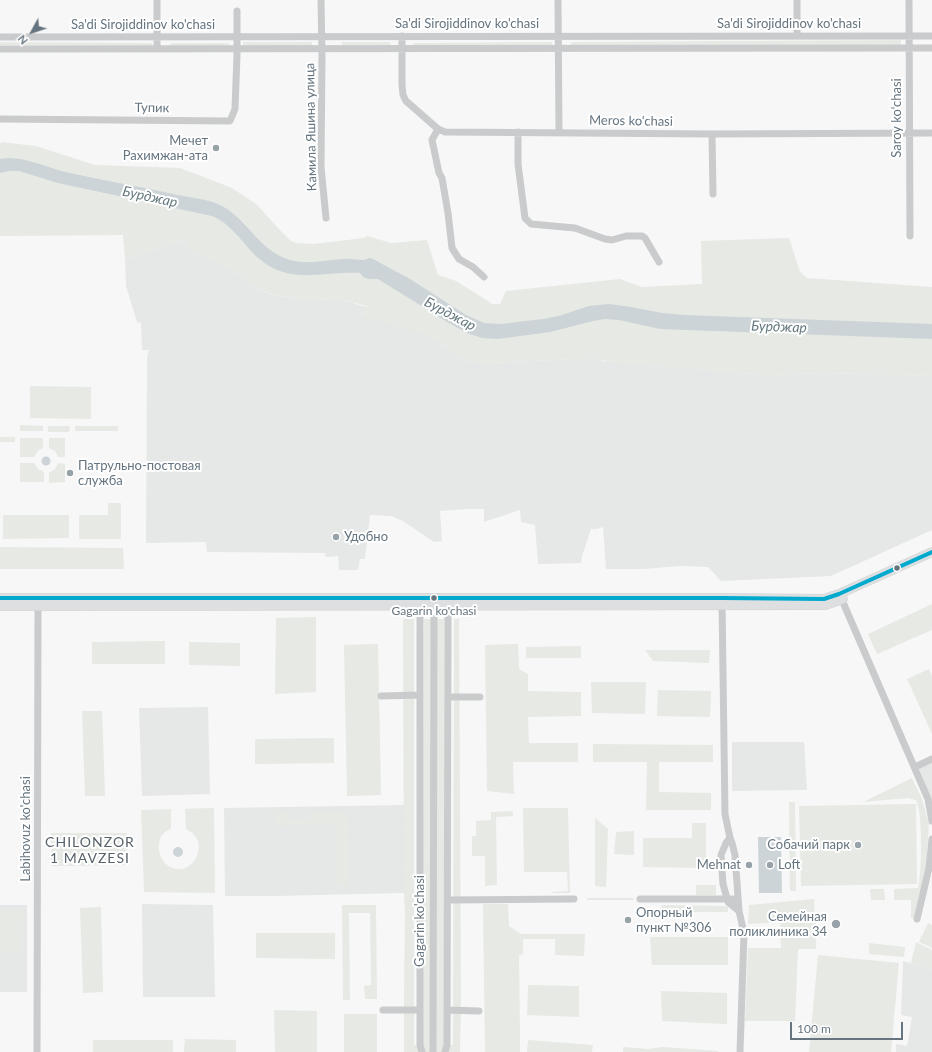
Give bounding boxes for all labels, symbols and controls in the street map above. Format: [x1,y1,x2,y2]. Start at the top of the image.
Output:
north arrow [12,12,52,52]
street label: Sa'di Sirojiddinov ko'chasi [395,16,539,32]
street label: Sa'di Sirojiddinov ko'chasi [717,16,861,32]
street label: Sa'di Sirojiddinov ko'chasi [71,17,215,33]
text: N [15,33,30,47]
street label: Камила Яшина улица [302,63,320,191]
street label: Saroy ko‘chasi [889,78,905,158]
street label: Тупик [134,100,170,116]
street label: Meros ko‘chasi [589,112,673,130]
place label: Мечет Рахимжан-ата [123,133,208,164]
marker: Мечет Рахимжан-ата [211,143,221,153]
water label: Бурджар [121,183,179,211]
water label: Бурджар [421,293,479,335]
water label: Бурджар [751,318,807,336]
place label: Патрульно-постовая служба [78,458,201,489]
marker: Патрульно-постовая служба [65,468,75,478]
place label: Удобно [344,529,388,545]
marker: Удобно [331,532,341,542]
unlabelled marker [892,563,902,573]
marker: Gagarin ko'chasi [429,593,439,603]
place label: Gagarin ko'chasi [392,604,476,618]
street label: Labihovuz ko'chasi [18,776,34,882]
district label: CHILONZOR 1 MAVZESI [45,834,135,866]
place label: Собачий парк [767,837,850,853]
marker: Собачий парк [853,840,863,850]
place label: Mehnat [697,857,741,873]
place label: Loft [778,857,800,873]
marker: Mehnat [744,860,754,870]
marker: Loft [765,860,775,870]
street label: Gagarin ko'chasi [412,875,428,967]
place label: Опорный пункт №306 [636,905,712,936]
place label: Семейная поликлиника 34 [729,909,827,940]
marker: Опорный пункт №306 [623,915,633,925]
marker: Семейная поликлиника 34 [830,918,842,930]
scale bar [792,1014,905,1040]
text: 100 m [797,1021,831,1036]

